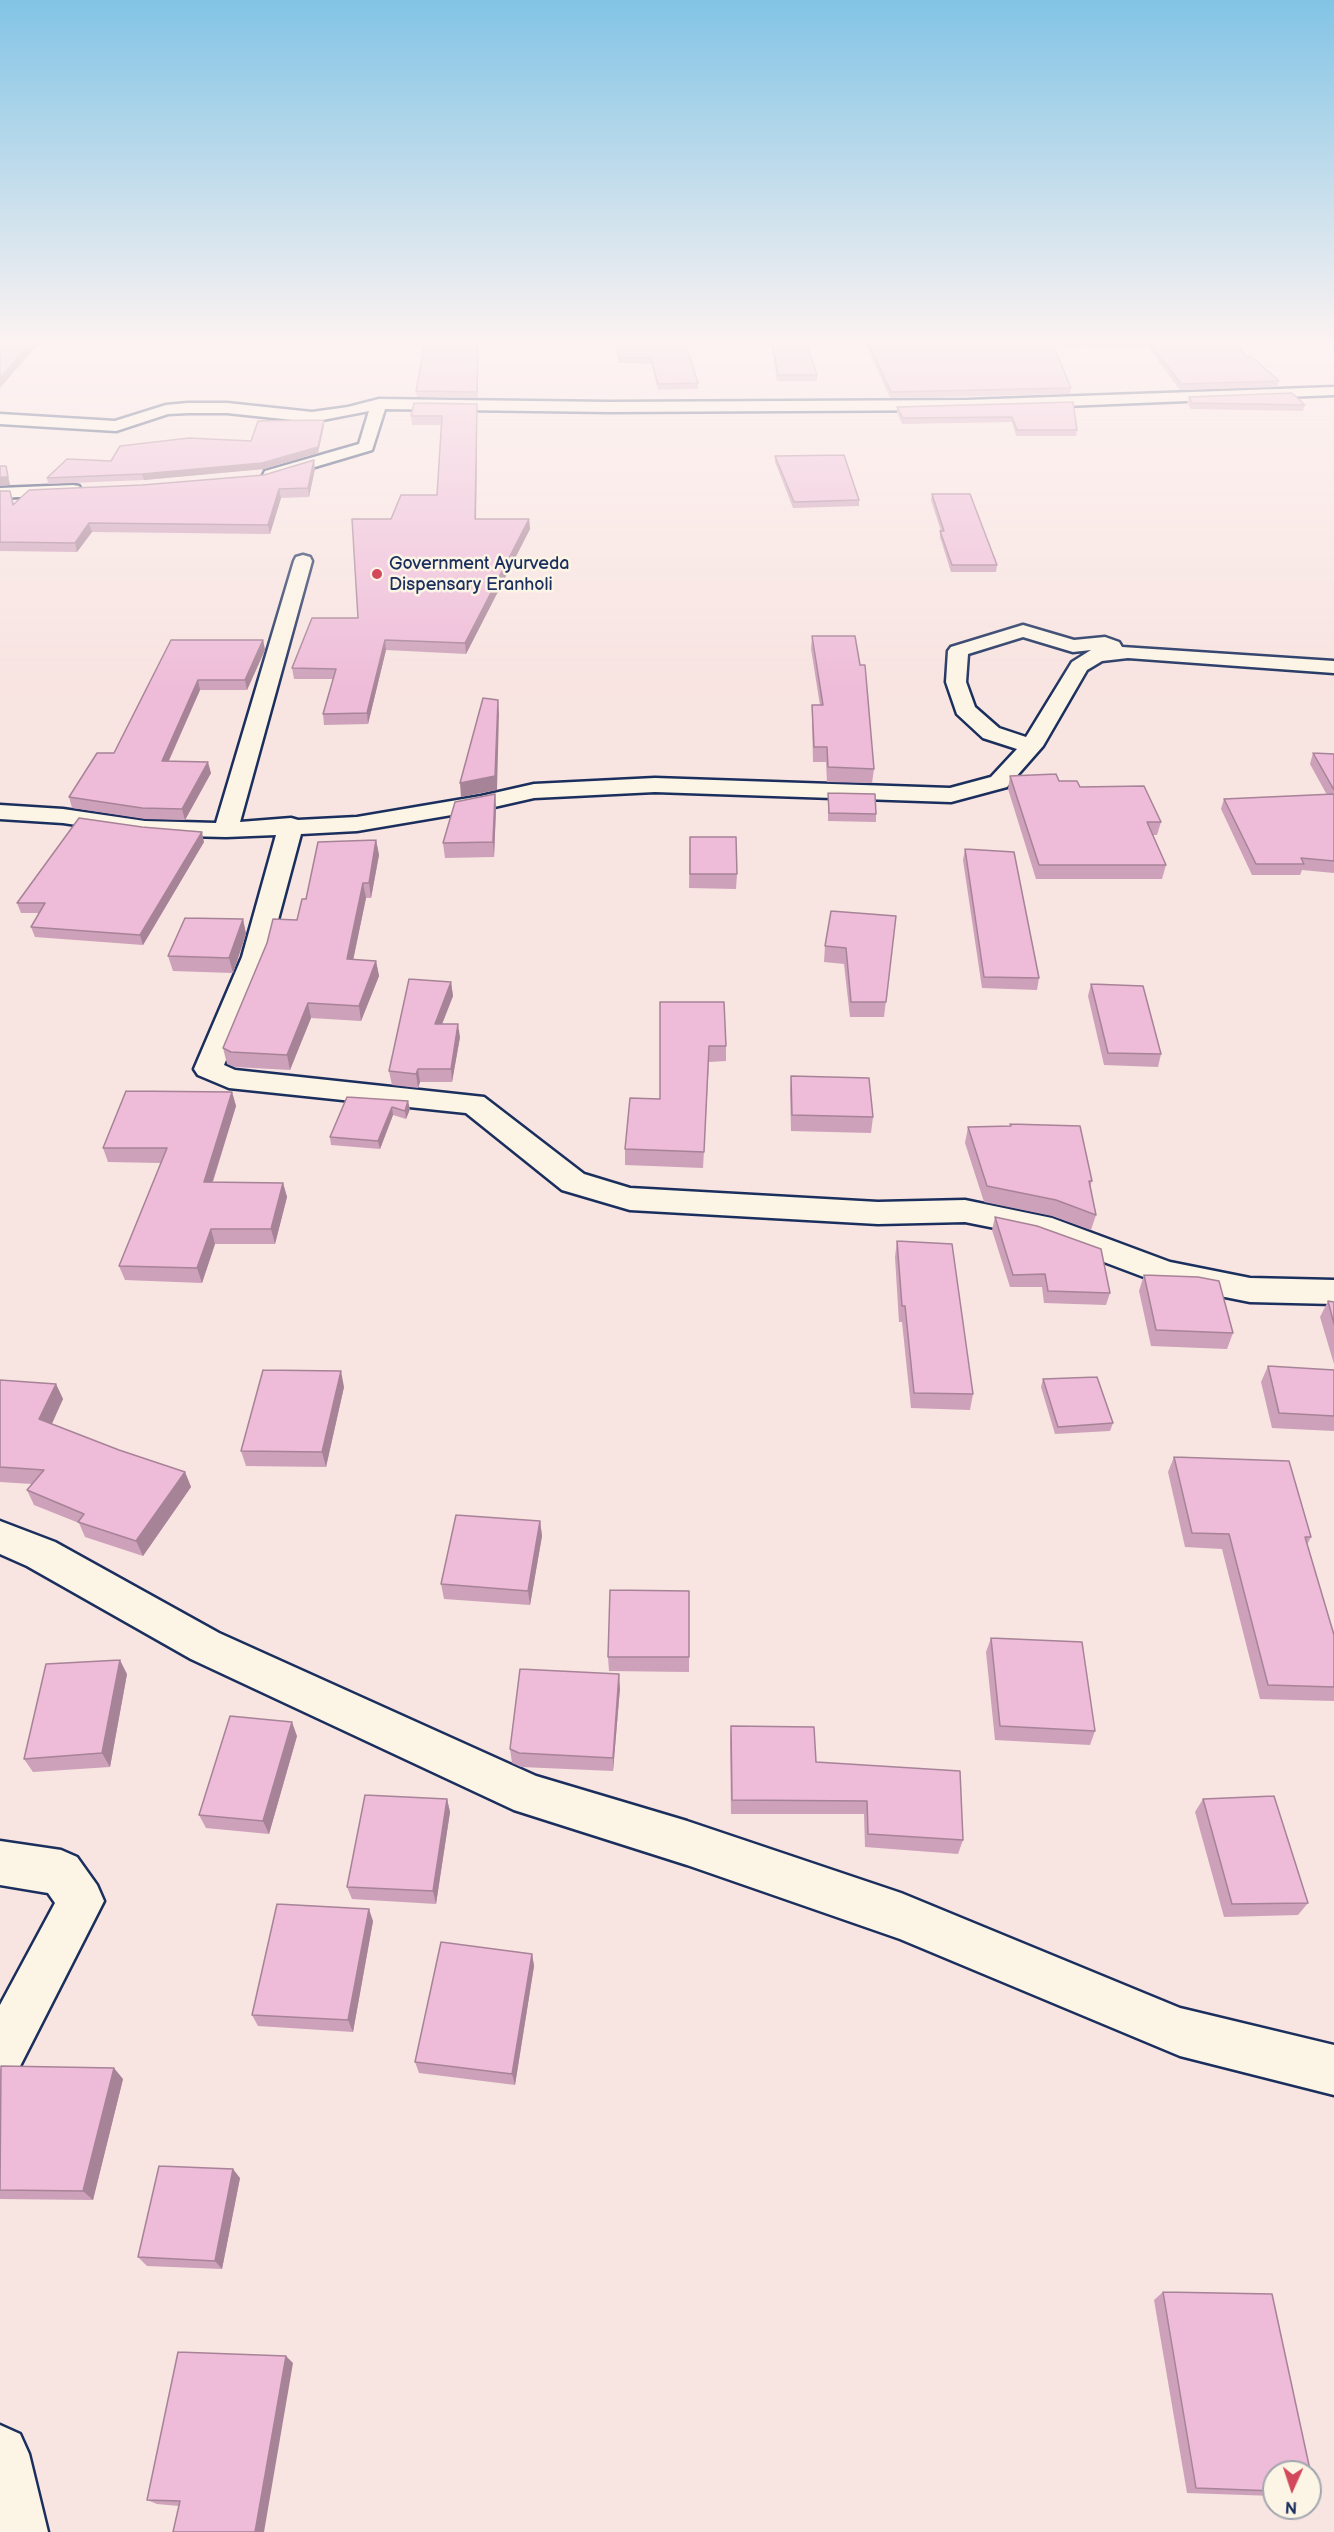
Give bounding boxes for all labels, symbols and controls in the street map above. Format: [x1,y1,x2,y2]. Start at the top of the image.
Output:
place label: Government Ayurveda Dispensary Eranholi [389,553,569,596]
marker: Government Ayurveda Dispensary Eranholi [370,567,384,581]
north arrow [1262,2460,1322,2520]
text: N [1285,2497,1298,2516]

